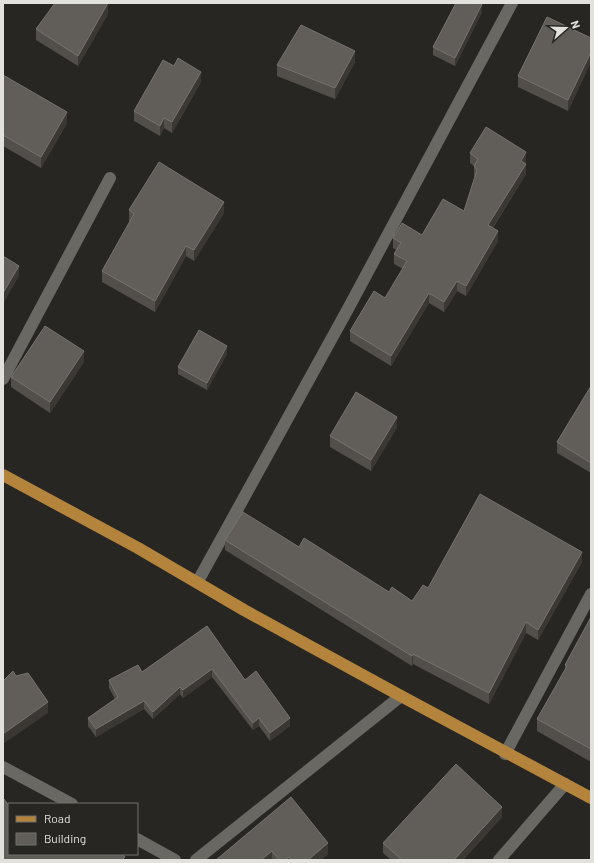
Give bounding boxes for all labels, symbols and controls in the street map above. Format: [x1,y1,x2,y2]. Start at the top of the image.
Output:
north arrow [546,8,586,48]
text: N [569,19,583,30]
legend [8,803,138,855]
text: Road [44,811,71,825]
text: Building [44,831,86,845]

